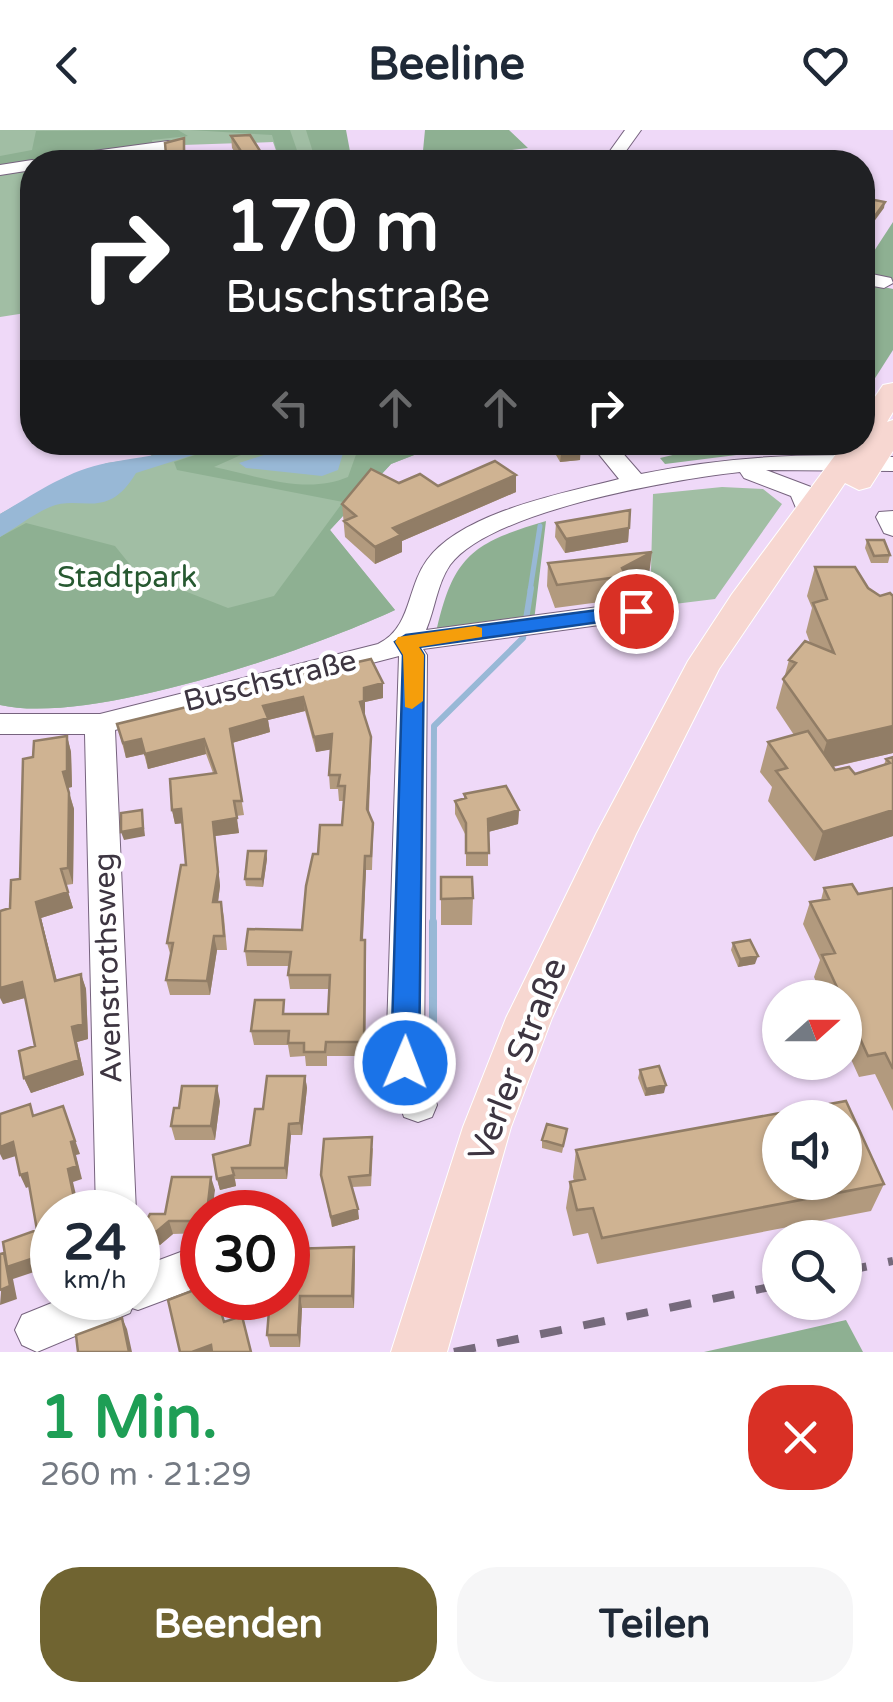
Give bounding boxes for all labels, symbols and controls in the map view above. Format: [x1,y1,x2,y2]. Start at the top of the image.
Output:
icon: back [40,38,95,93]
text: Beeline [368,38,525,92]
icon: heart [798,38,853,93]
text: 170 m [225,186,439,270]
icon: right [60,190,190,320]
text: Buschstraße [225,271,490,325]
icon: left [263,380,318,435]
icon: ahead [368,380,423,435]
icon: ahead [473,380,528,435]
icon: right [578,380,633,435]
park label: Stadtpark [57,559,197,596]
pin [594,569,679,654]
icon: arrive [609,584,664,639]
street label: Buschstraße [180,642,360,720]
street label: Avenstrothsweg [85,852,131,1084]
street label: Verler Straße [460,952,576,1168]
north arrow [762,980,862,1080]
map controls [762,980,862,1320]
position arrow [353,1011,457,1115]
button: sound [762,1100,862,1200]
speed limit sign: 30 [180,1190,310,1320]
text: 24 [64,1213,126,1273]
button: search [762,1220,862,1320]
text: km/h [64,1265,126,1295]
text: 1 Min. [40,1382,218,1454]
button: close [748,1385,853,1490]
text: 260 m · 21:29 [40,1456,252,1494]
button: Beenden [40,1567,437,1682]
button: Teilen [457,1567,853,1682]

